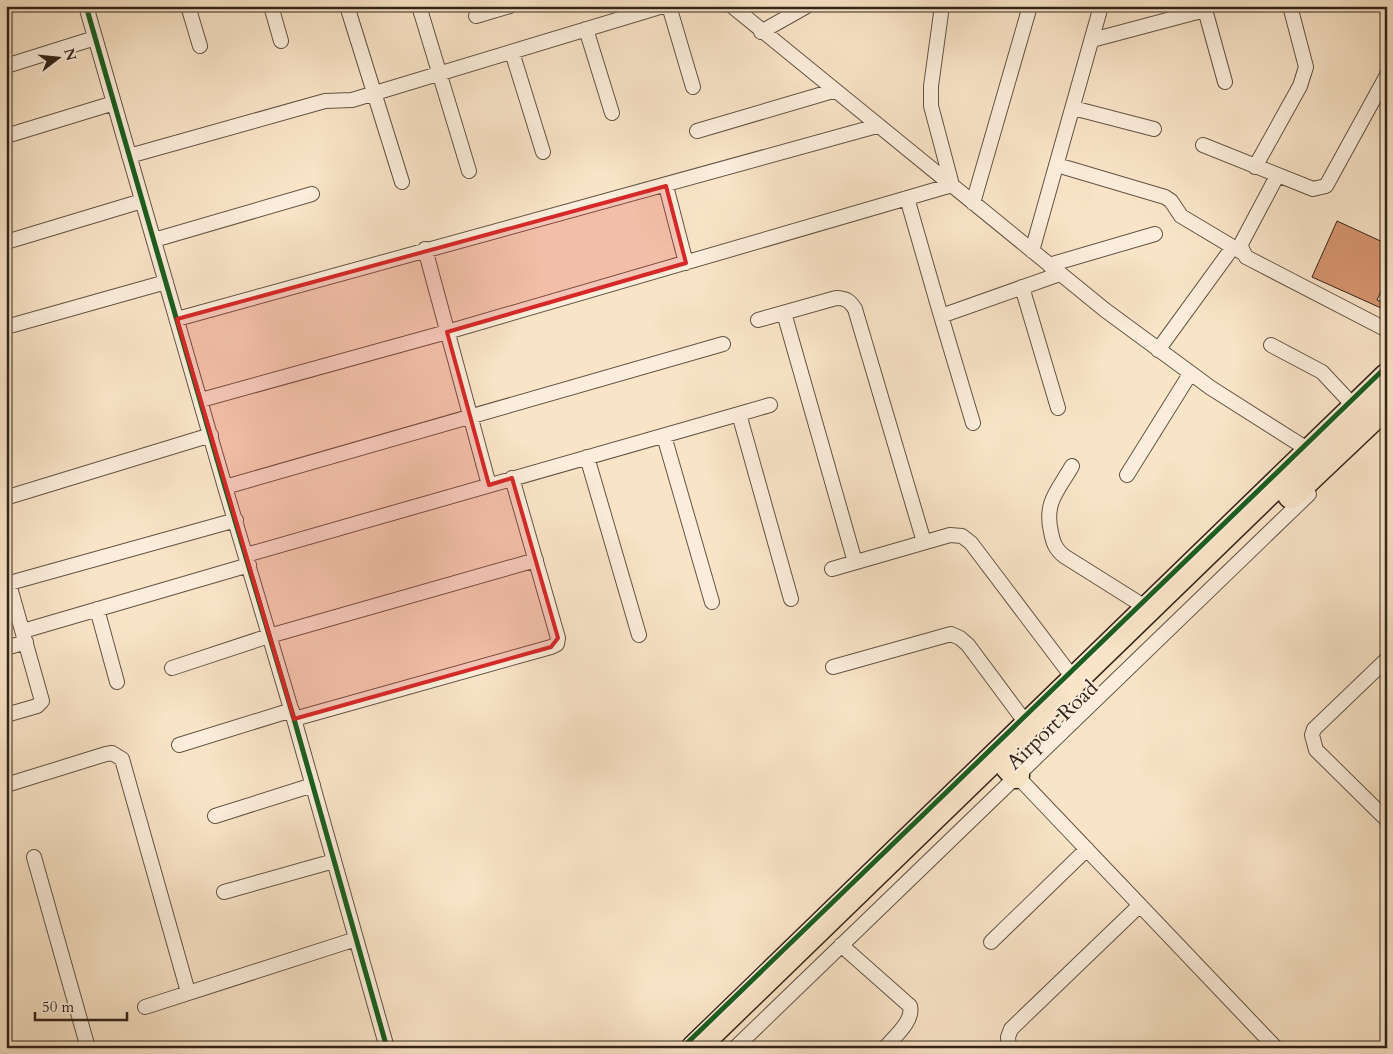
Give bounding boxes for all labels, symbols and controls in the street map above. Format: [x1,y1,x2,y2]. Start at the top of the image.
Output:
north arrow [32,32,82,82]
text: N [59,46,81,63]
street label: Airport Road [1000,674,1105,776]
scale bar [35,989,128,1021]
text: 50 m [42,997,74,1017]

